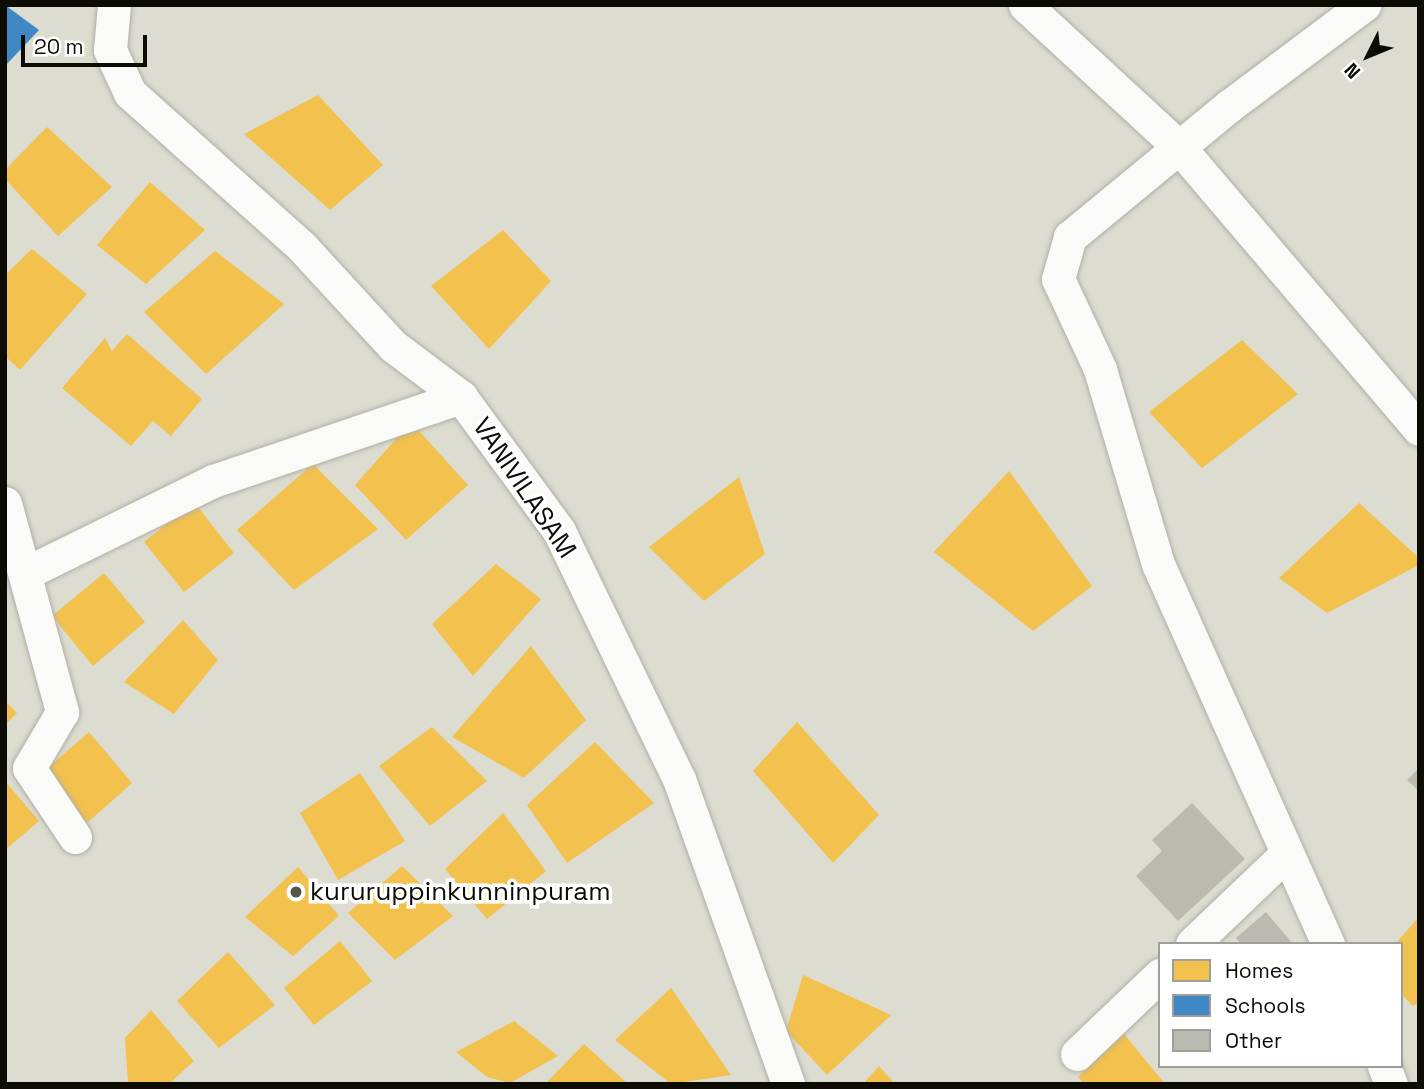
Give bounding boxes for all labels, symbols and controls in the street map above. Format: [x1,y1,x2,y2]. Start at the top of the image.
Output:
scale bar [24,21,150,65]
north arrow [1333,21,1403,91]
text: 20 m [34,33,84,60]
text: N [1339,57,1366,84]
street label: VANIVILASAM [466,412,582,564]
place label: kururuppinkunninpuram [310,876,611,908]
marker: kururuppinkunninpuram [288,884,304,900]
legend [1158,942,1403,1068]
text: Homes [1225,957,1293,984]
text: Schools [1225,992,1305,1019]
text: Other [1225,1027,1282,1054]

